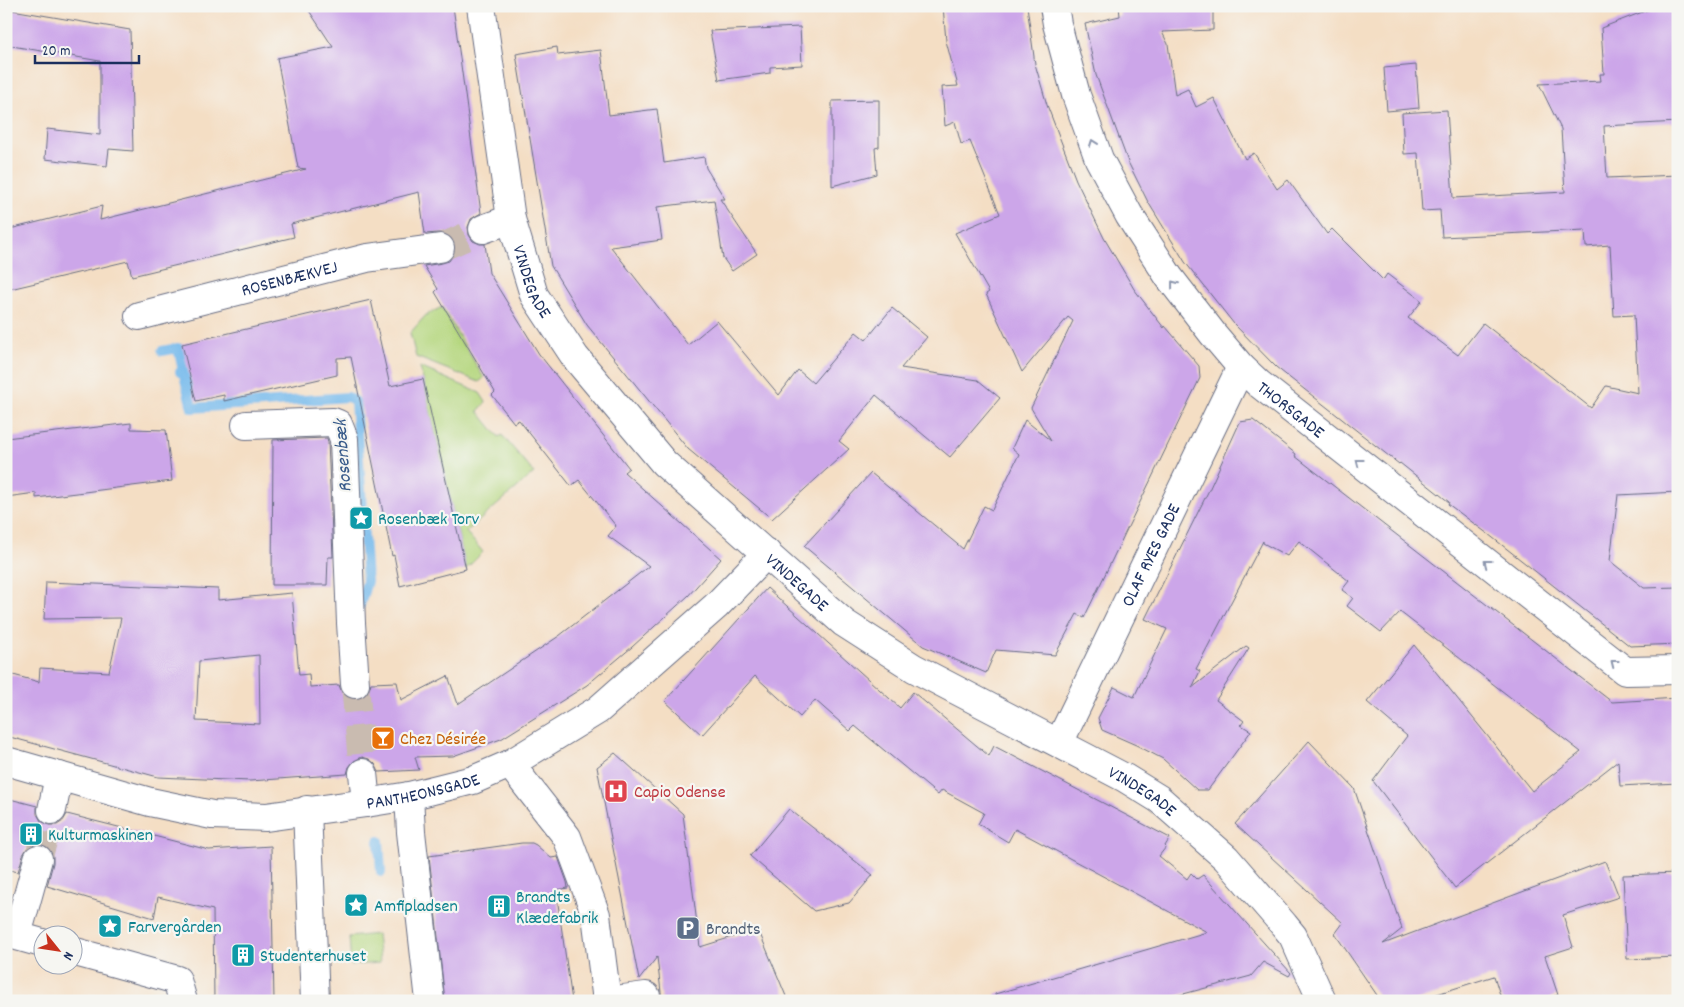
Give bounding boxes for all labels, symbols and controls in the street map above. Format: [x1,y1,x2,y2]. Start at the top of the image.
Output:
scale bar [35,32,139,64]
text: 20 m [42,41,70,63]
one-way arrow [1089,140,1099,148]
street label: VINDEGADE [505,242,556,324]
street label: ROSENBÆKVEJ [239,256,341,304]
one-way arrow [1172,281,1180,290]
street label: THORSGADE [1251,377,1329,446]
water label: Rosenbæk [328,416,361,493]
one-way arrow [1356,460,1365,468]
street label: OLAF RYES GADE [1117,500,1188,612]
place icon: Rosenbæk Torv [348,505,374,531]
place label: Rosenbæk Torv [378,508,480,533]
street label: VINDEGADE [759,549,833,619]
one-way arrow [1483,559,1492,568]
one-way arrow [1611,659,1620,668]
bar icon: Chez Désirée [370,725,396,751]
place label: Chez Désirée [400,728,486,753]
street label: VINDEGADE [1103,761,1181,824]
street label: PANTHEONSGADE [365,768,484,818]
hospital icon: Capio Odense [603,778,629,804]
place label: Capio Odense [634,781,726,806]
building icon: Kulturmaskinen [18,821,44,847]
place label: Kulturmaskinen [48,824,153,849]
place label: Brandts Klædefabrik [516,886,599,932]
place icon: Amfipladsen [343,892,369,918]
building icon: Brandts Klædefabrik [486,893,512,919]
place label: Amfipladsen [374,895,458,920]
place icon: Farvergården [97,913,123,939]
parking icon: Brandts [675,915,701,941]
place label: Farvergården [128,916,221,941]
place label: Brandts [706,918,761,943]
north arrow [32,924,82,974]
building icon: Studenterhuset [230,942,256,968]
place label: Studenterhuset [260,945,367,970]
text: N [57,948,78,964]

